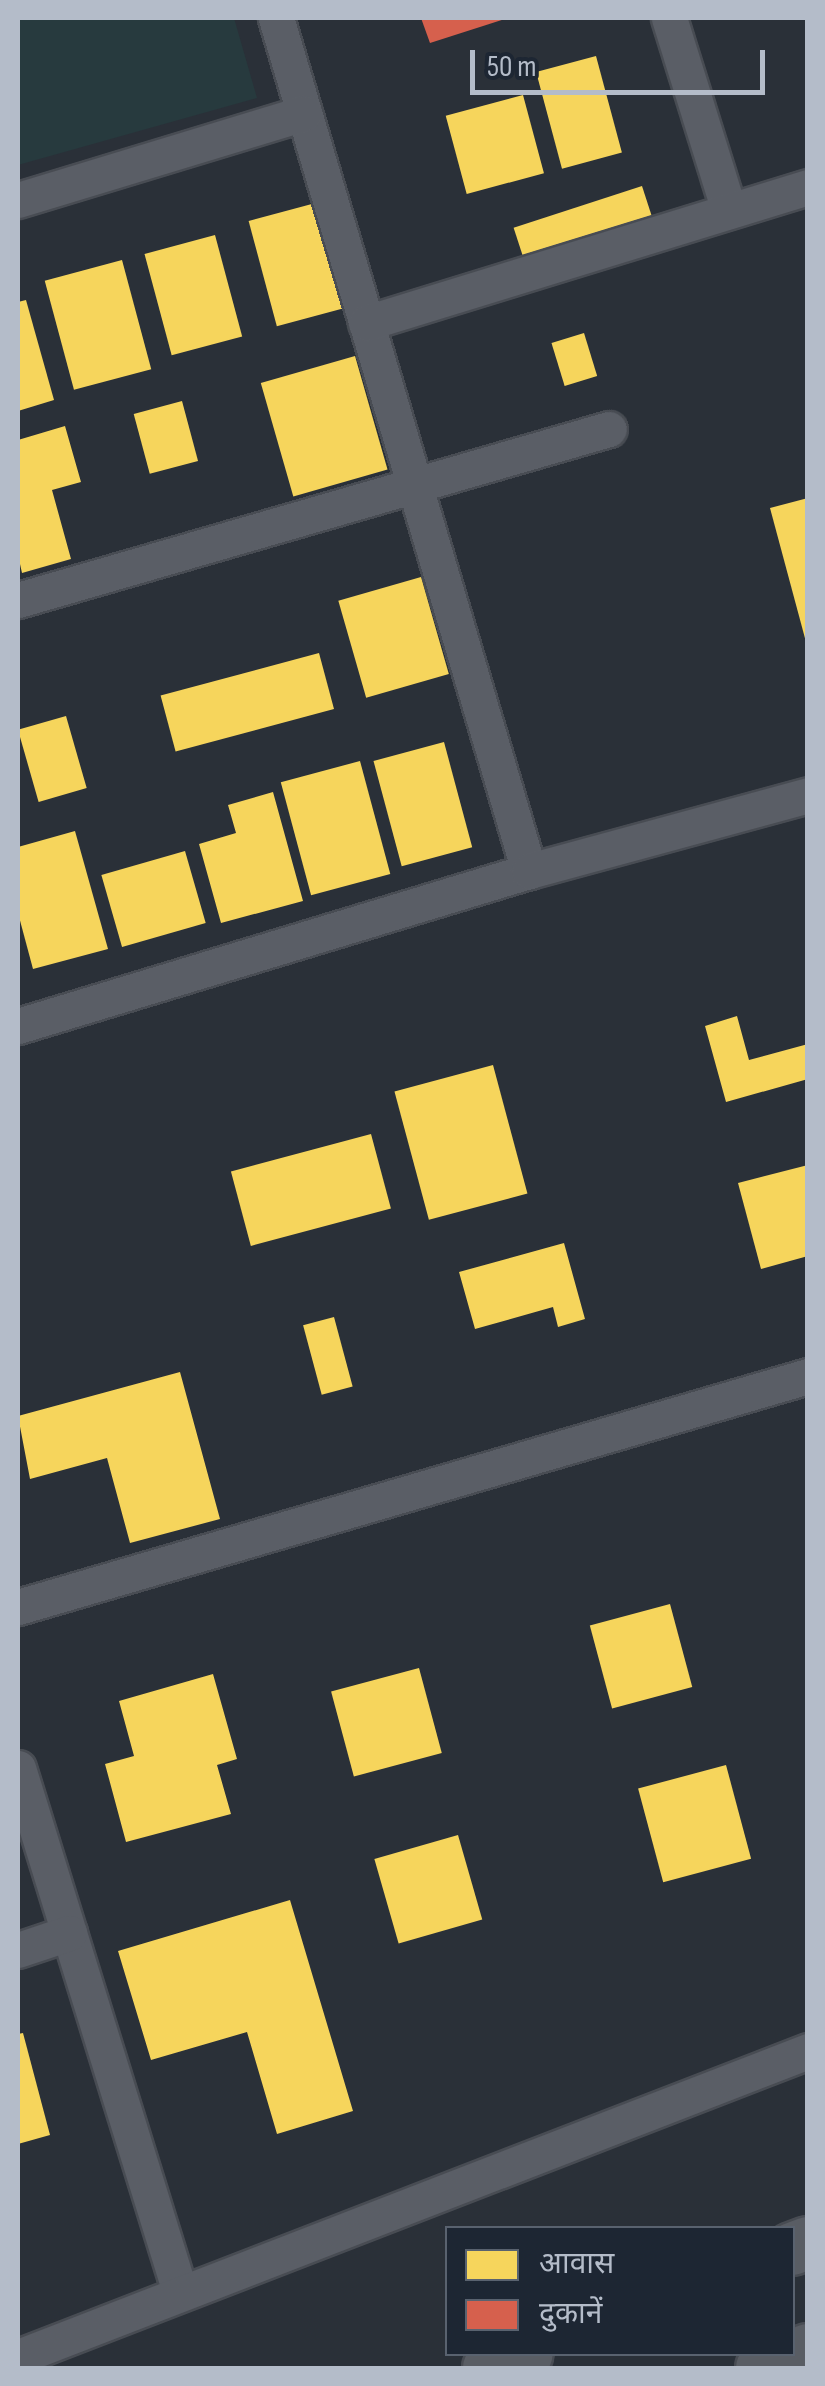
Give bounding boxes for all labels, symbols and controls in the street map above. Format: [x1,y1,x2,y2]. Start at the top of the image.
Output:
scale bar [475,30,770,92]
text: 50 m [487,49,536,85]
legend [445,2226,795,2356]
text: आवास [539,2246,614,2282]
text: दुकानें [539,2296,602,2332]

